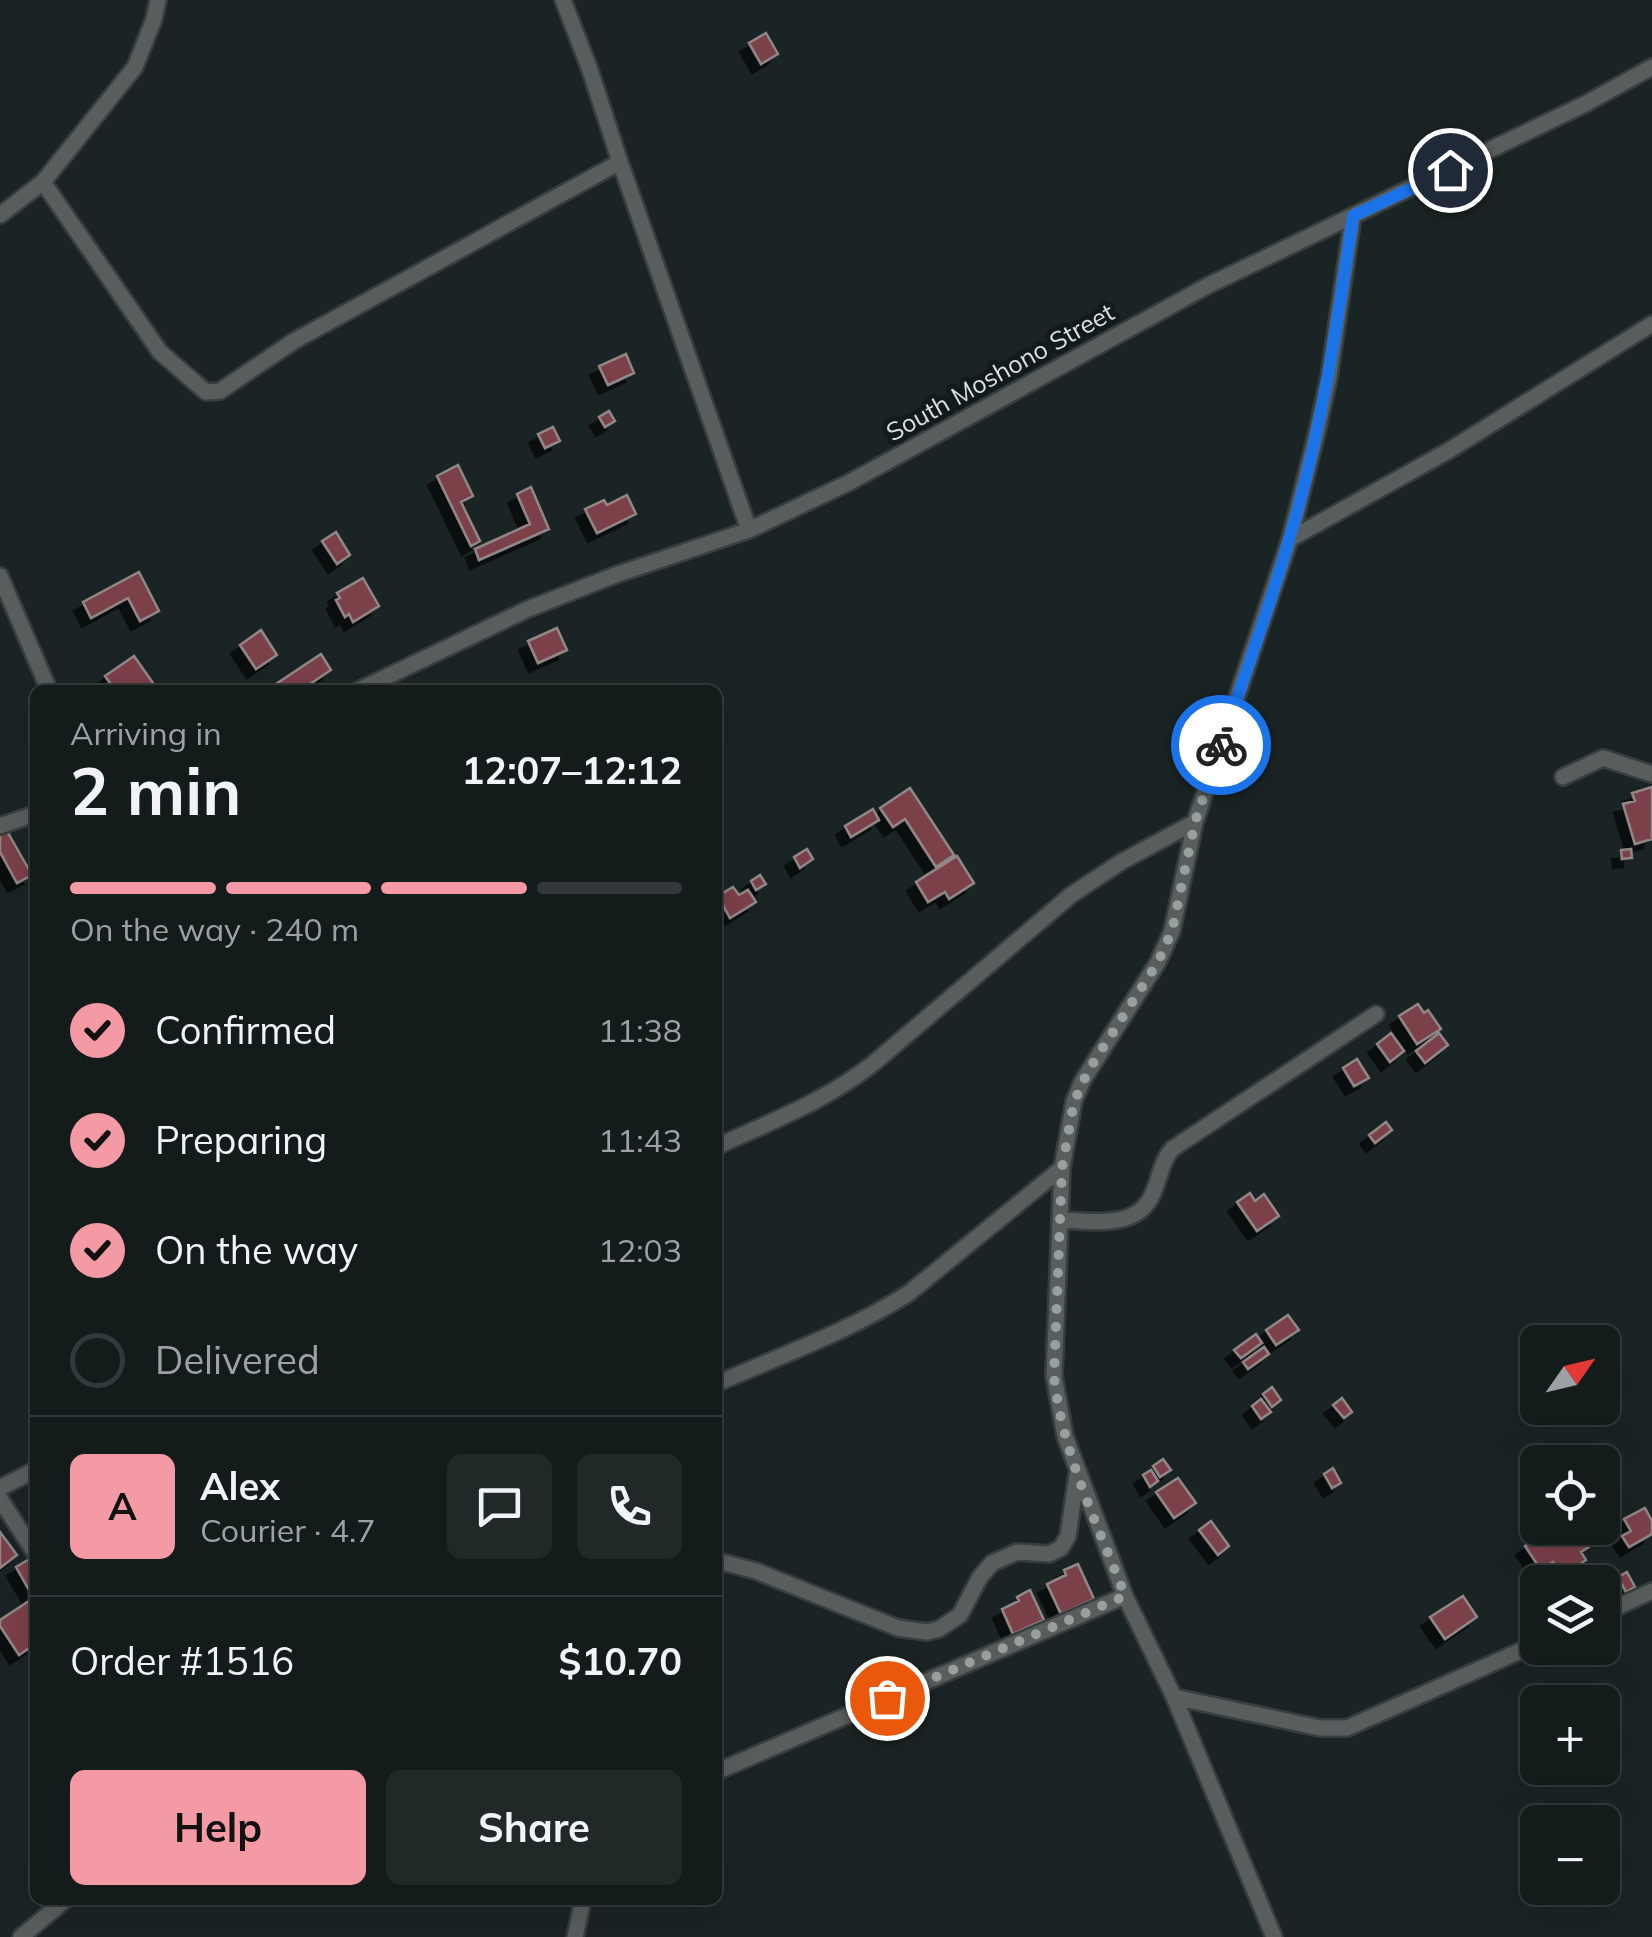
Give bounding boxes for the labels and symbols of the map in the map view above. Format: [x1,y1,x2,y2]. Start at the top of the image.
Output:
pin [1408,128,1493,213]
street label: South Moshono Street [880,296,1119,447]
courier [1171,695,1271,795]
north arrow [1520,1325,1620,1425]
pin [845,1656,930,1741]

